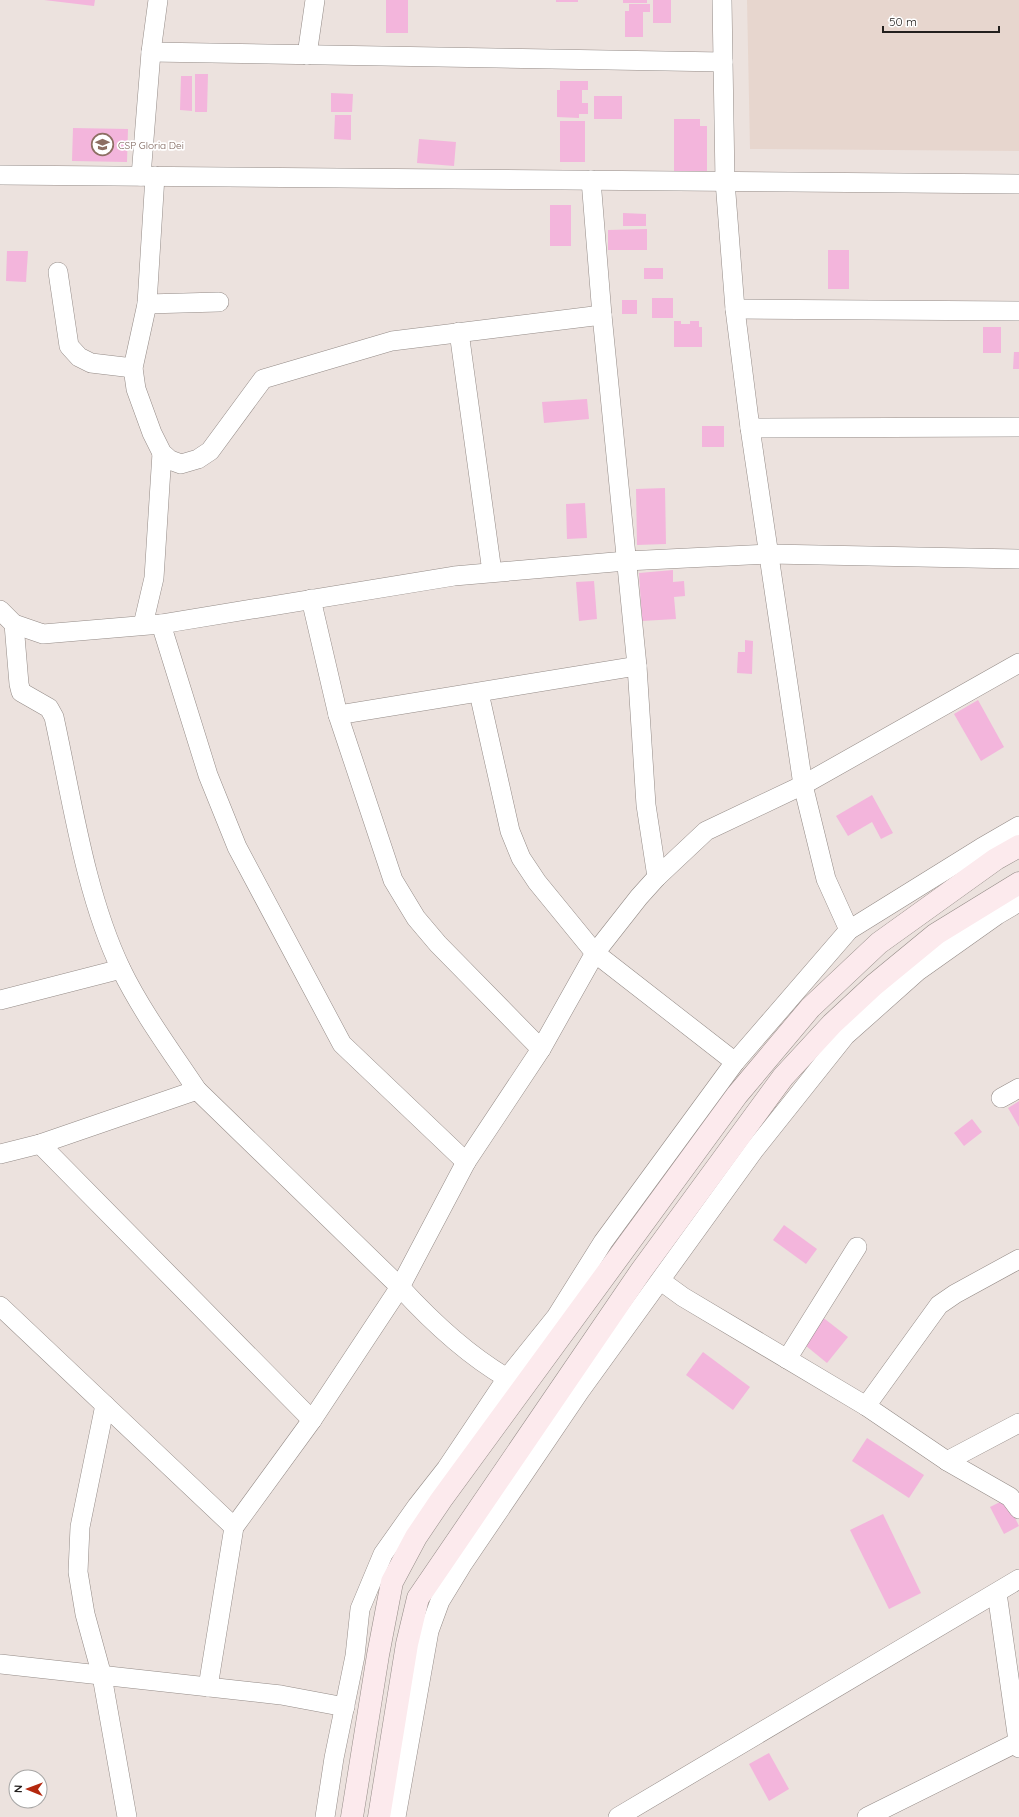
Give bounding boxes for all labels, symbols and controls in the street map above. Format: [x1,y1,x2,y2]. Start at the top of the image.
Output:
scale bar [883,8,999,34]
text: 50 m [889,14,917,29]
school or university icon: CSP Gloria Dei [90,132,116,158]
place label: CSP Gloria Dei [118,139,184,152]
north arrow [8,1769,48,1809]
text: N [11,1785,25,1793]

